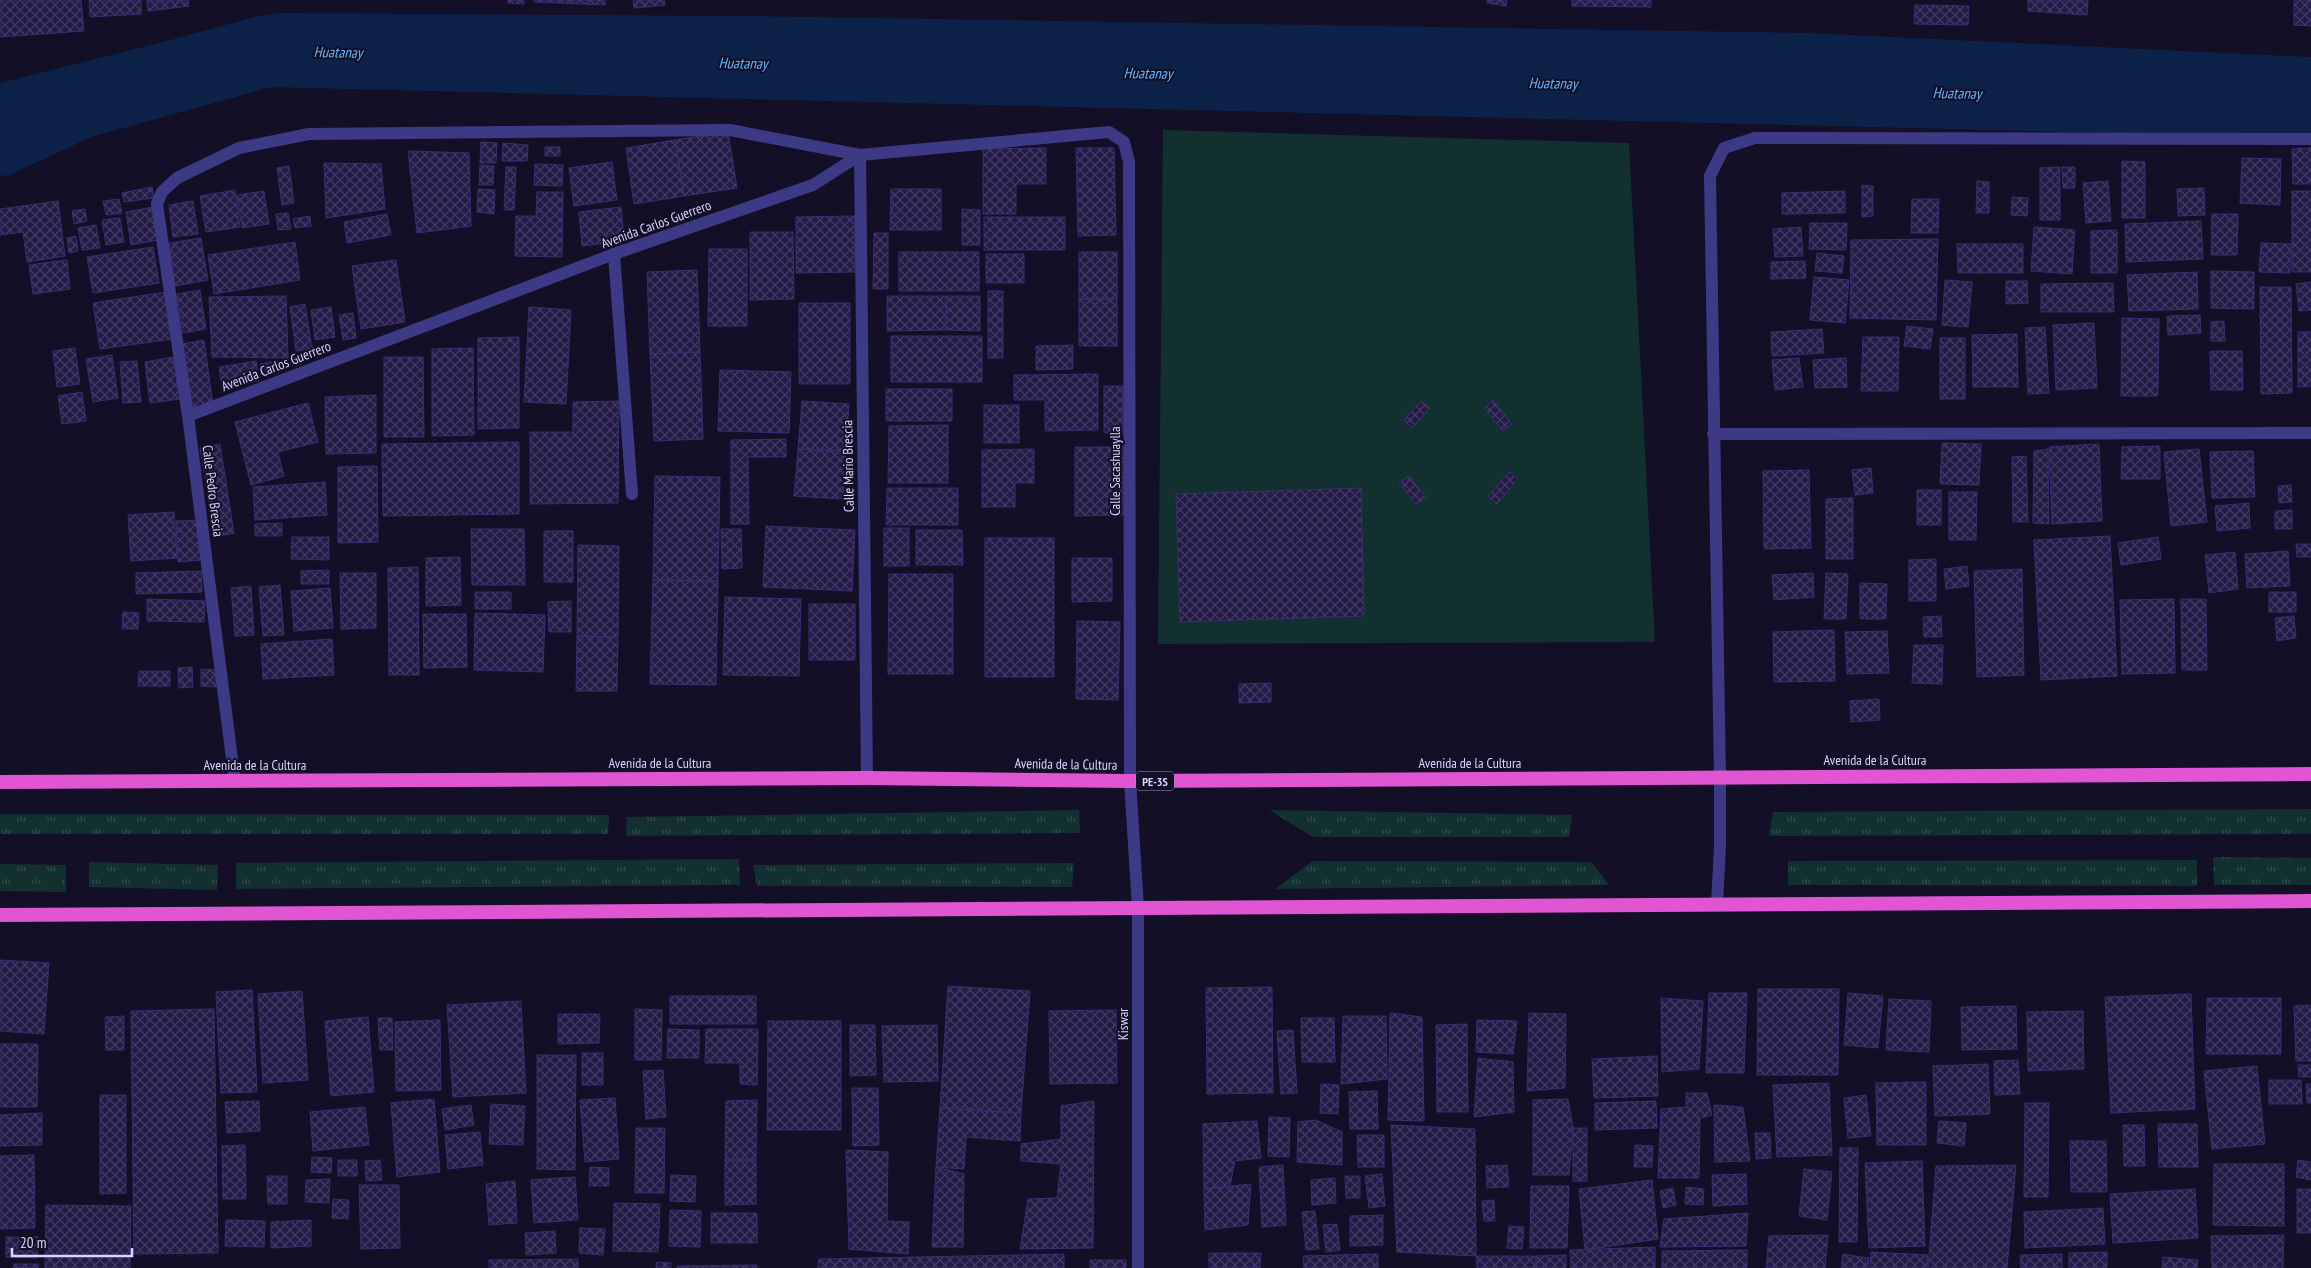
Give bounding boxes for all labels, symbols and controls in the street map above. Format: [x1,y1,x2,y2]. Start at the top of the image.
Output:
water label: Huatanay [313,42,365,62]
water label: Huatanay [718,53,770,73]
water label: Huatanay [1123,63,1175,83]
water label: Huatanay [1528,73,1580,93]
water label: Huatanay [1932,83,1984,103]
street label: Avenida Carlos Guerrero [598,196,714,252]
street label: Avenida Carlos Guerrero [219,337,333,395]
street label: Calle Mario Brescia [838,420,858,512]
street label: Calle Sacashuaylla [1106,426,1124,516]
street label: Calle Pedro Brescia [198,444,228,538]
street label: Avenida de la Cultura [1824,751,1926,769]
street label: Avenida de la Cultura [609,754,711,772]
street label: Avenida de la Cultura [1014,754,1118,774]
street label: Avenida de la Cultura [1419,754,1521,772]
street label: Avenida de la Cultura [204,756,306,774]
road number: PE-3S [1136,771,1174,790]
street label: Kiswar [1114,1008,1132,1040]
scale bar [12,1226,132,1258]
text: 20 m [20,1233,46,1252]

